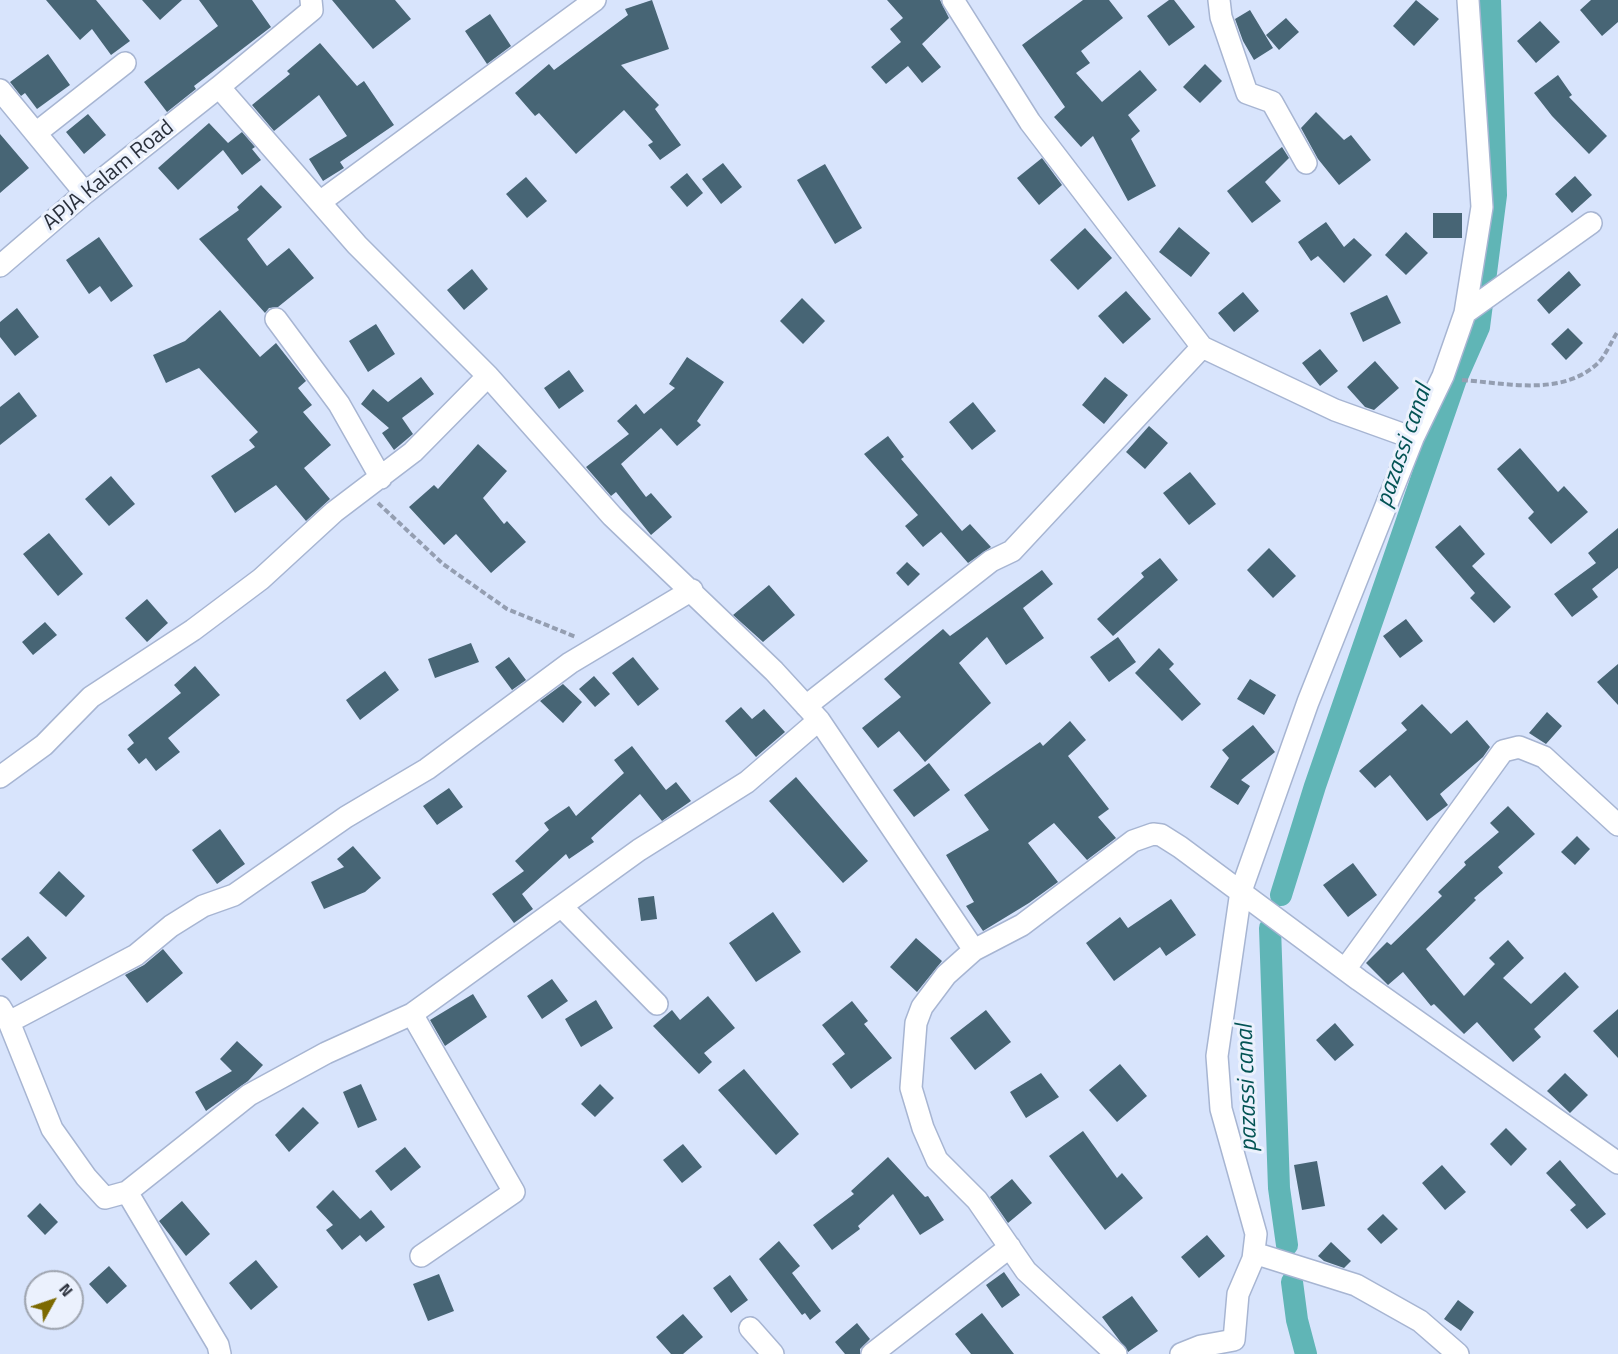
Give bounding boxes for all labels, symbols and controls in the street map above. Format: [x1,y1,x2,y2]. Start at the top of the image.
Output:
street label: APJA Kalam Road [38,115,180,237]
water label: pazassi canal [1371,381,1439,511]
water label: pazassi canal [1231,1024,1265,1152]
north arrow [24,1270,84,1330]
text: N [53,1278,79,1302]

